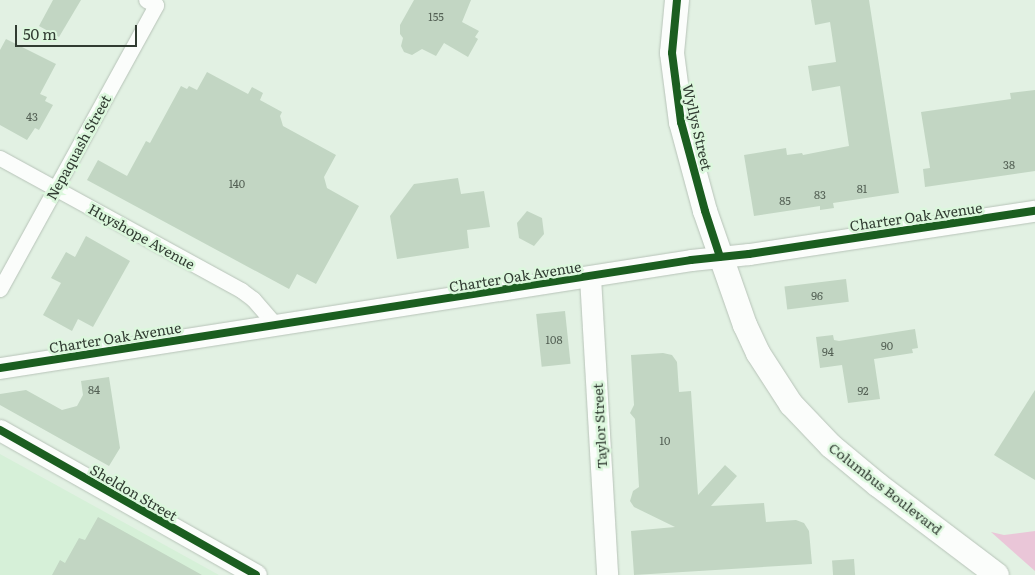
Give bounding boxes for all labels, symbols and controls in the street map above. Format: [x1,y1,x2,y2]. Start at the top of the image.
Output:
house number: 155 [428,9,444,23]
scale bar [18,15,140,47]
text: 50 m [23,22,57,45]
street label: Wyllys Street [680,82,716,172]
street label: Nepaquash Street [42,92,114,202]
house number: 43 [26,109,38,123]
house number: 38 [1003,157,1015,171]
house number: 140 [229,176,245,190]
house number: 81 [857,181,867,195]
house number: 83 [814,187,826,201]
house number: 85 [779,193,791,207]
street label: Charter Oak Avenue [849,198,983,234]
street label: Huyshope Avenue [86,200,198,272]
street label: Charter Oak Avenue [448,257,582,295]
house number: 96 [811,288,823,302]
street label: Charter Oak Avenue [48,318,182,356]
house number: 108 [546,332,562,346]
house number: 90 [881,338,893,352]
house number: 94 [822,344,834,358]
house number: 84 [88,382,100,396]
street label: Taylor Street [588,383,610,469]
house number: 92 [857,383,869,397]
house number: 10 [660,433,670,447]
street label: Columbus Boulevard [826,439,946,537]
street label: Sheldon Street [87,460,181,524]

